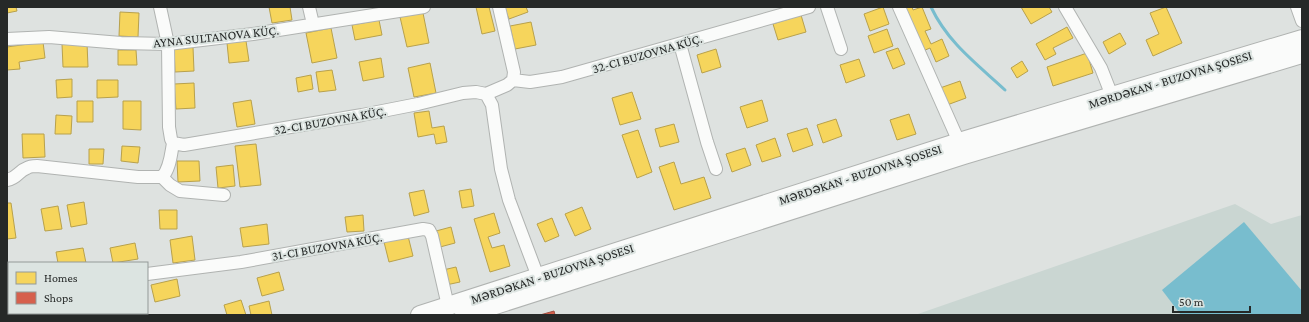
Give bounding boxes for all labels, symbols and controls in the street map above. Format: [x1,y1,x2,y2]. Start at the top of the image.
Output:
street label: AYNA SULTANOVA KÜÇ. [152,22,280,51]
street label: 32-CI BUZOVNA KÜÇ. [590,31,704,76]
street label: MƏRDƏKAN - BUZOVNA ŞOSESI [1087,47,1254,112]
street label: 32-CI BUZOVNA KÜÇ. [273,103,387,138]
street label: MƏRDƏKAN - BUZOVNA ŞOSESI [777,141,943,208]
street label: 31-CI BUZOVNA KÜÇ. [271,229,384,264]
street label: MƏRDƏKAN - BUZOVNA ŞOSESI [469,240,635,307]
legend [8,262,148,314]
text: Homes [44,271,78,285]
scale bar [1173,288,1250,314]
text: Shops [44,291,73,305]
text: 50 m [1179,295,1204,309]

